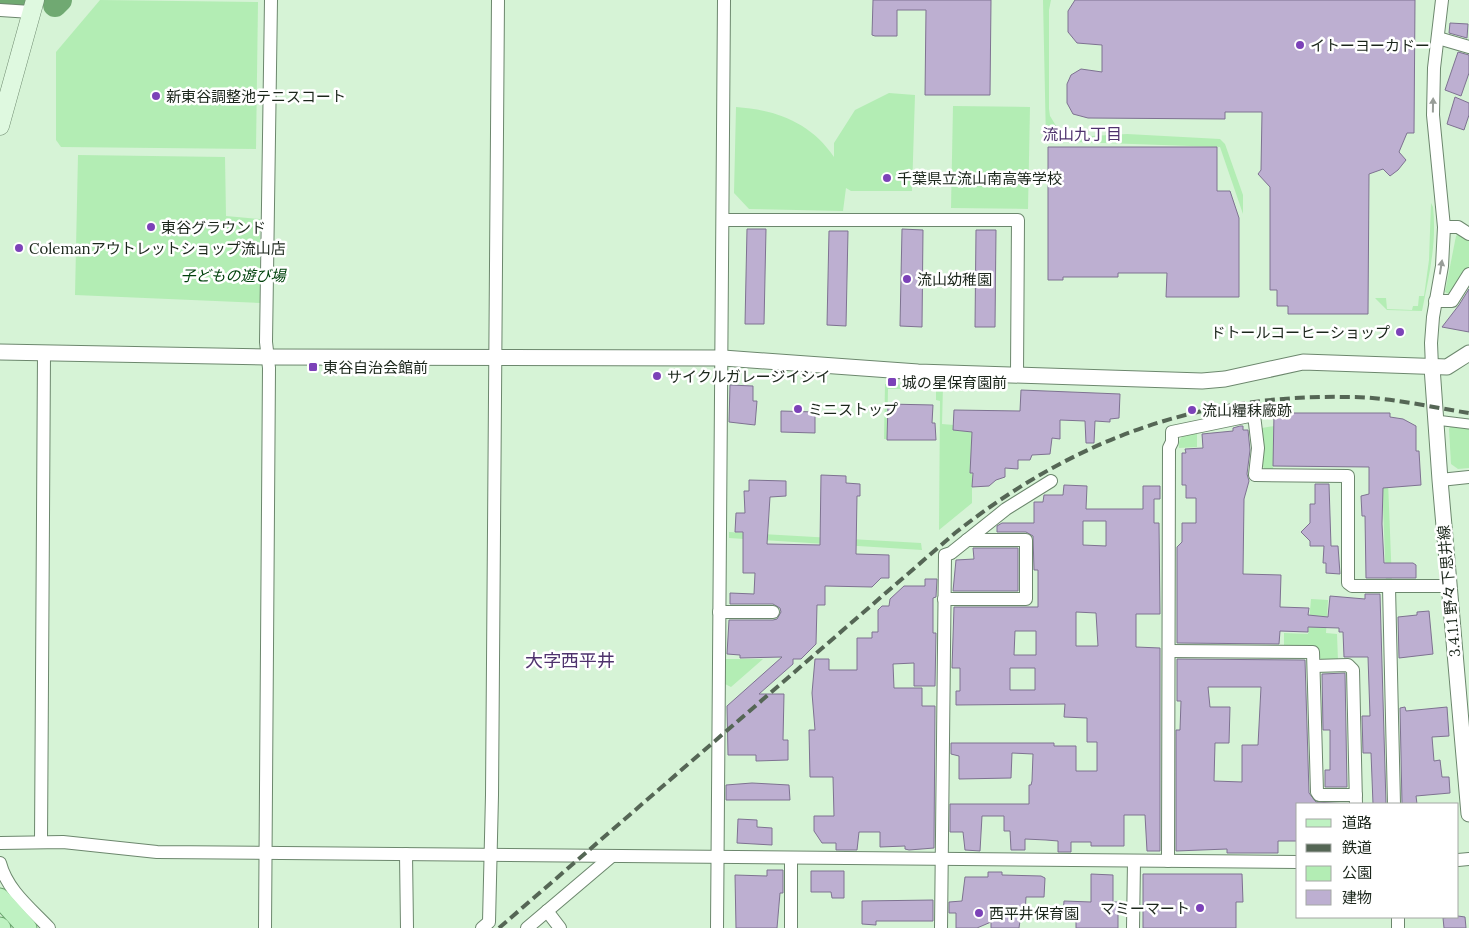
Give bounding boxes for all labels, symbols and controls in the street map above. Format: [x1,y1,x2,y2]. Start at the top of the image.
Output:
place label: イトーヨーカドー [1310,36,1430,55]
marker: イトーヨーカドー [1294,39,1306,51]
place label: 新東谷調整池テニスコート [166,87,346,106]
marker: 新東谷調整池テニスコート [150,90,162,102]
one-way arrow [1429,97,1437,113]
district label: 流山九丁目 [1042,124,1122,144]
place label: 千葉県立流山南高等学校 [897,169,1062,188]
marker: 千葉県立流山南高等学校 [881,172,893,184]
place label: 東谷グラウンド [161,218,266,237]
marker: 東谷グラウンド [145,221,157,233]
place label: Colemanアウトレットショップ流山店 [29,239,286,258]
marker: Colemanアウトレットショップ流山店 [13,242,25,254]
one-way arrow [1437,258,1445,274]
park label: 子どもの遊び場 [180,266,287,285]
place label: 流山幼稚園 [917,270,992,289]
marker: 流山幼稚園 [901,273,913,285]
place label: ドトールコーヒーショップ [1211,323,1390,342]
marker: ドトールコーヒーショップ [1394,326,1406,338]
place label: 東谷自治会館前 [323,358,428,377]
marker: 東谷自治会館前 [307,361,319,373]
place label: サイクルガレージイシイ [667,367,831,386]
marker: サイクルガレージイシイ [651,370,663,382]
place label: 城の星保育園前 [902,373,1007,392]
marker: 城の星保育園前 [886,376,898,388]
place label: ミニストップ [808,400,898,419]
place label: 流山糧秣廠跡 [1202,401,1292,420]
marker: ミニストップ [792,403,804,415]
marker: 流山糧秣廠跡 [1186,404,1198,416]
street label: 3.4.1.1 野々下思井線 [1434,524,1464,658]
district label: 大字西平井 [525,649,615,672]
legend [1296,803,1459,918]
text: 道路 [1342,813,1372,832]
text: 鉄道 [1342,838,1372,857]
text: 公園 [1342,863,1372,882]
text: 建物 [1342,888,1372,907]
place label: マミーマート [1100,899,1190,918]
marker: マミーマート [1194,902,1206,914]
place label: 西平井保育園 [989,904,1079,923]
marker: 西平井保育園 [973,907,985,919]

